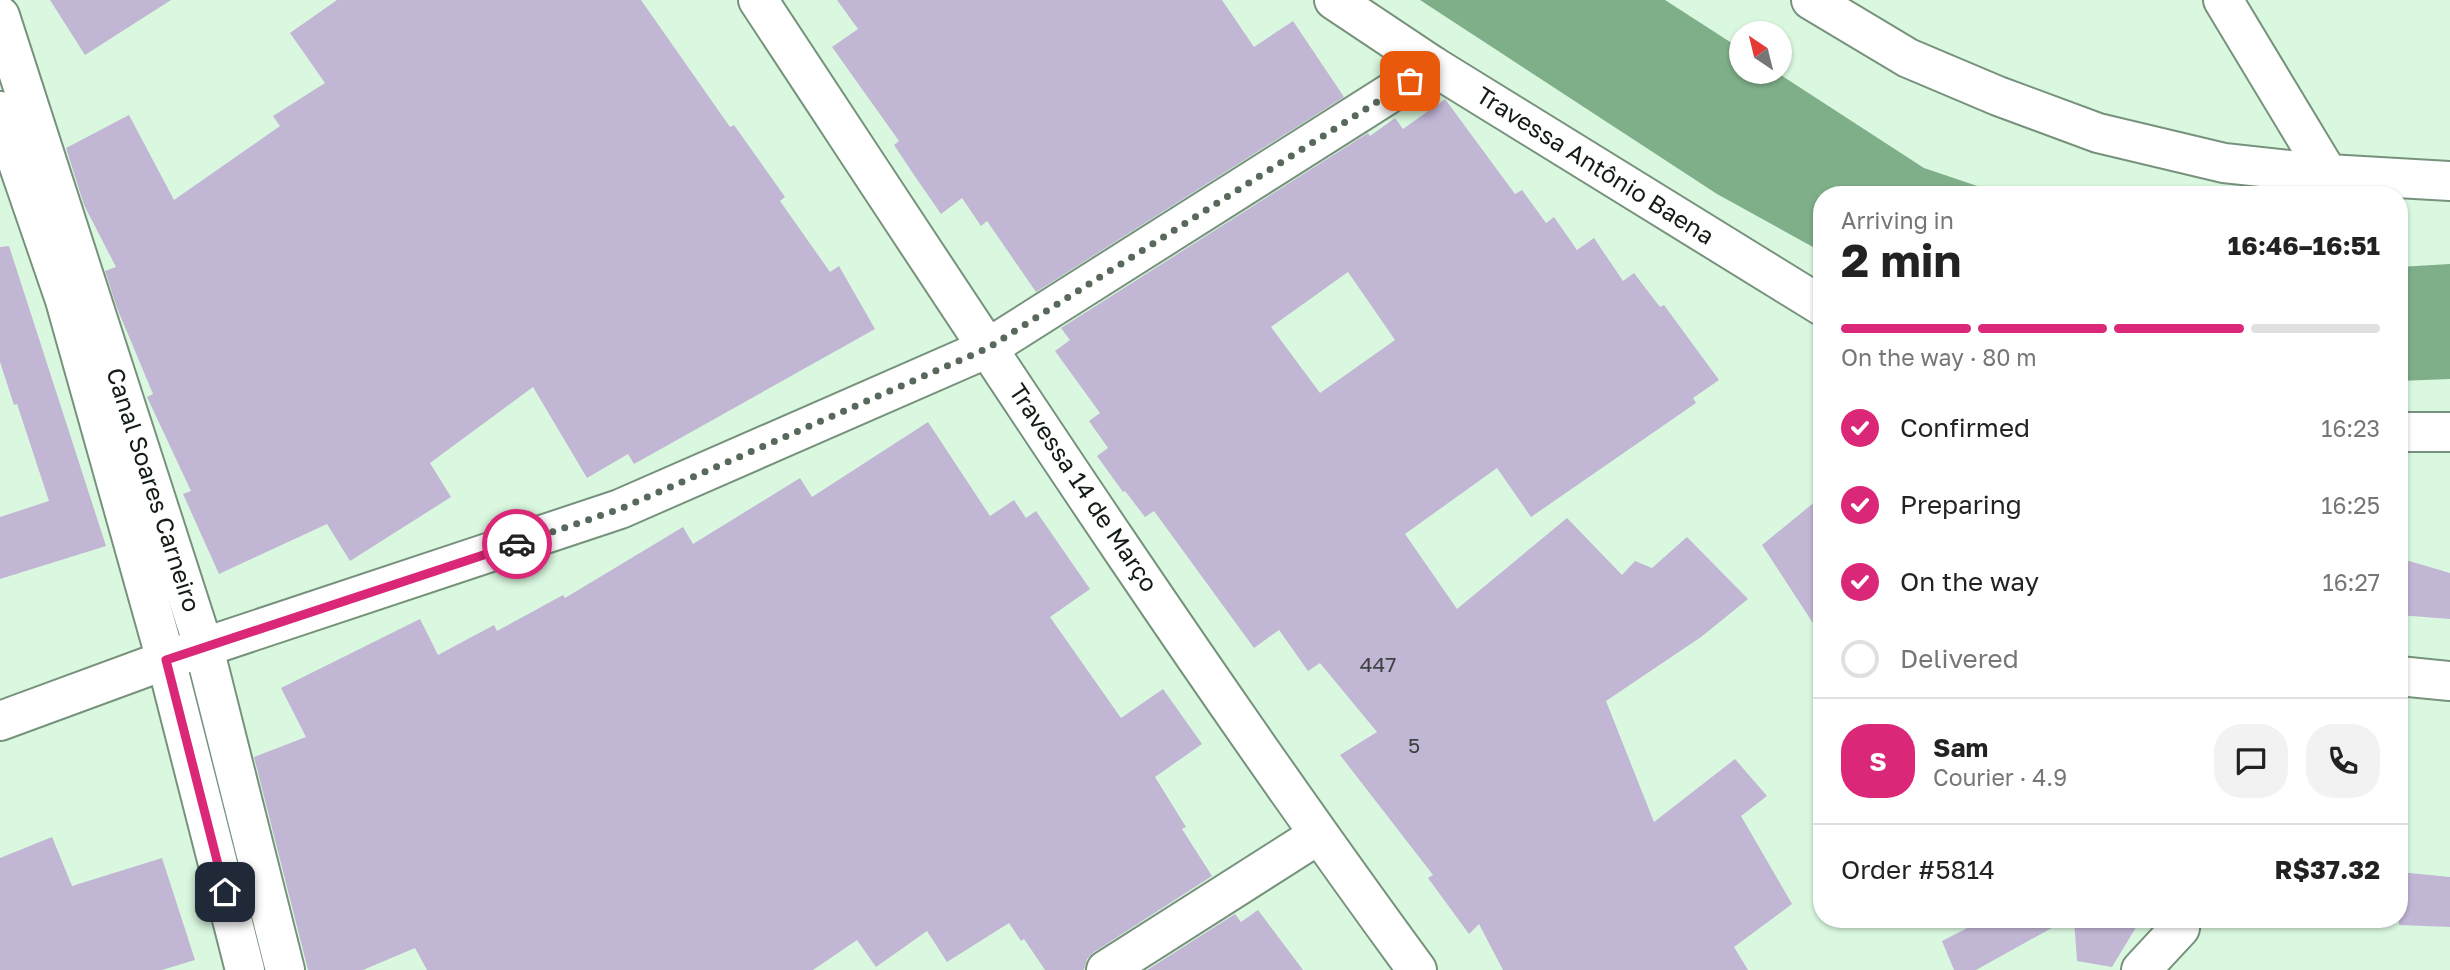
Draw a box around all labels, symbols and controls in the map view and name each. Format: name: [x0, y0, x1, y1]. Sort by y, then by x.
north arrow: [1729, 21, 1792, 84]
map controls: [1729, 21, 1792, 84]
pin: [1380, 51, 1440, 111]
icon: bag: [1391, 62, 1429, 100]
street label: Travessa Antônio Baena: [1472, 80, 1720, 250]
text: Arriving in: [1841, 206, 1954, 234]
text: 16:46–16:51: [2228, 230, 2380, 261]
text: 2 min: [1841, 232, 1961, 287]
text: On the way · 80 m: [1841, 343, 2037, 371]
street label: Canal Soares Carneiro: [101, 364, 208, 615]
street label: Travessa 14 de Março: [1004, 378, 1165, 597]
icon: check: [1841, 409, 1879, 447]
text: Confirmed: [1900, 412, 2030, 443]
text: 16:23: [2321, 414, 2380, 442]
icon: check: [1841, 486, 1879, 524]
text: Preparing: [1900, 489, 2022, 520]
text: 16:25: [2321, 491, 2380, 519]
courier: [482, 509, 552, 579]
icon: car: [498, 525, 536, 563]
icon: check: [1841, 563, 1879, 601]
text: On the way: [1900, 566, 2039, 597]
text: 16:27: [2323, 568, 2380, 596]
text: Delivered: [1900, 643, 2019, 674]
house number: 447: [1360, 651, 1396, 677]
button: chat: [2214, 724, 2288, 798]
button: phone: [2306, 724, 2380, 798]
house number: 5: [1408, 732, 1420, 758]
text: Sam: [1933, 732, 1988, 763]
text: S: [1869, 746, 1887, 777]
text: Courier · 4.9: [1933, 763, 2067, 791]
text: Order #5814: [1841, 854, 1995, 885]
text: R$37.32: [2274, 854, 2380, 885]
pin: [195, 862, 255, 922]
icon: home: [206, 873, 244, 911]

